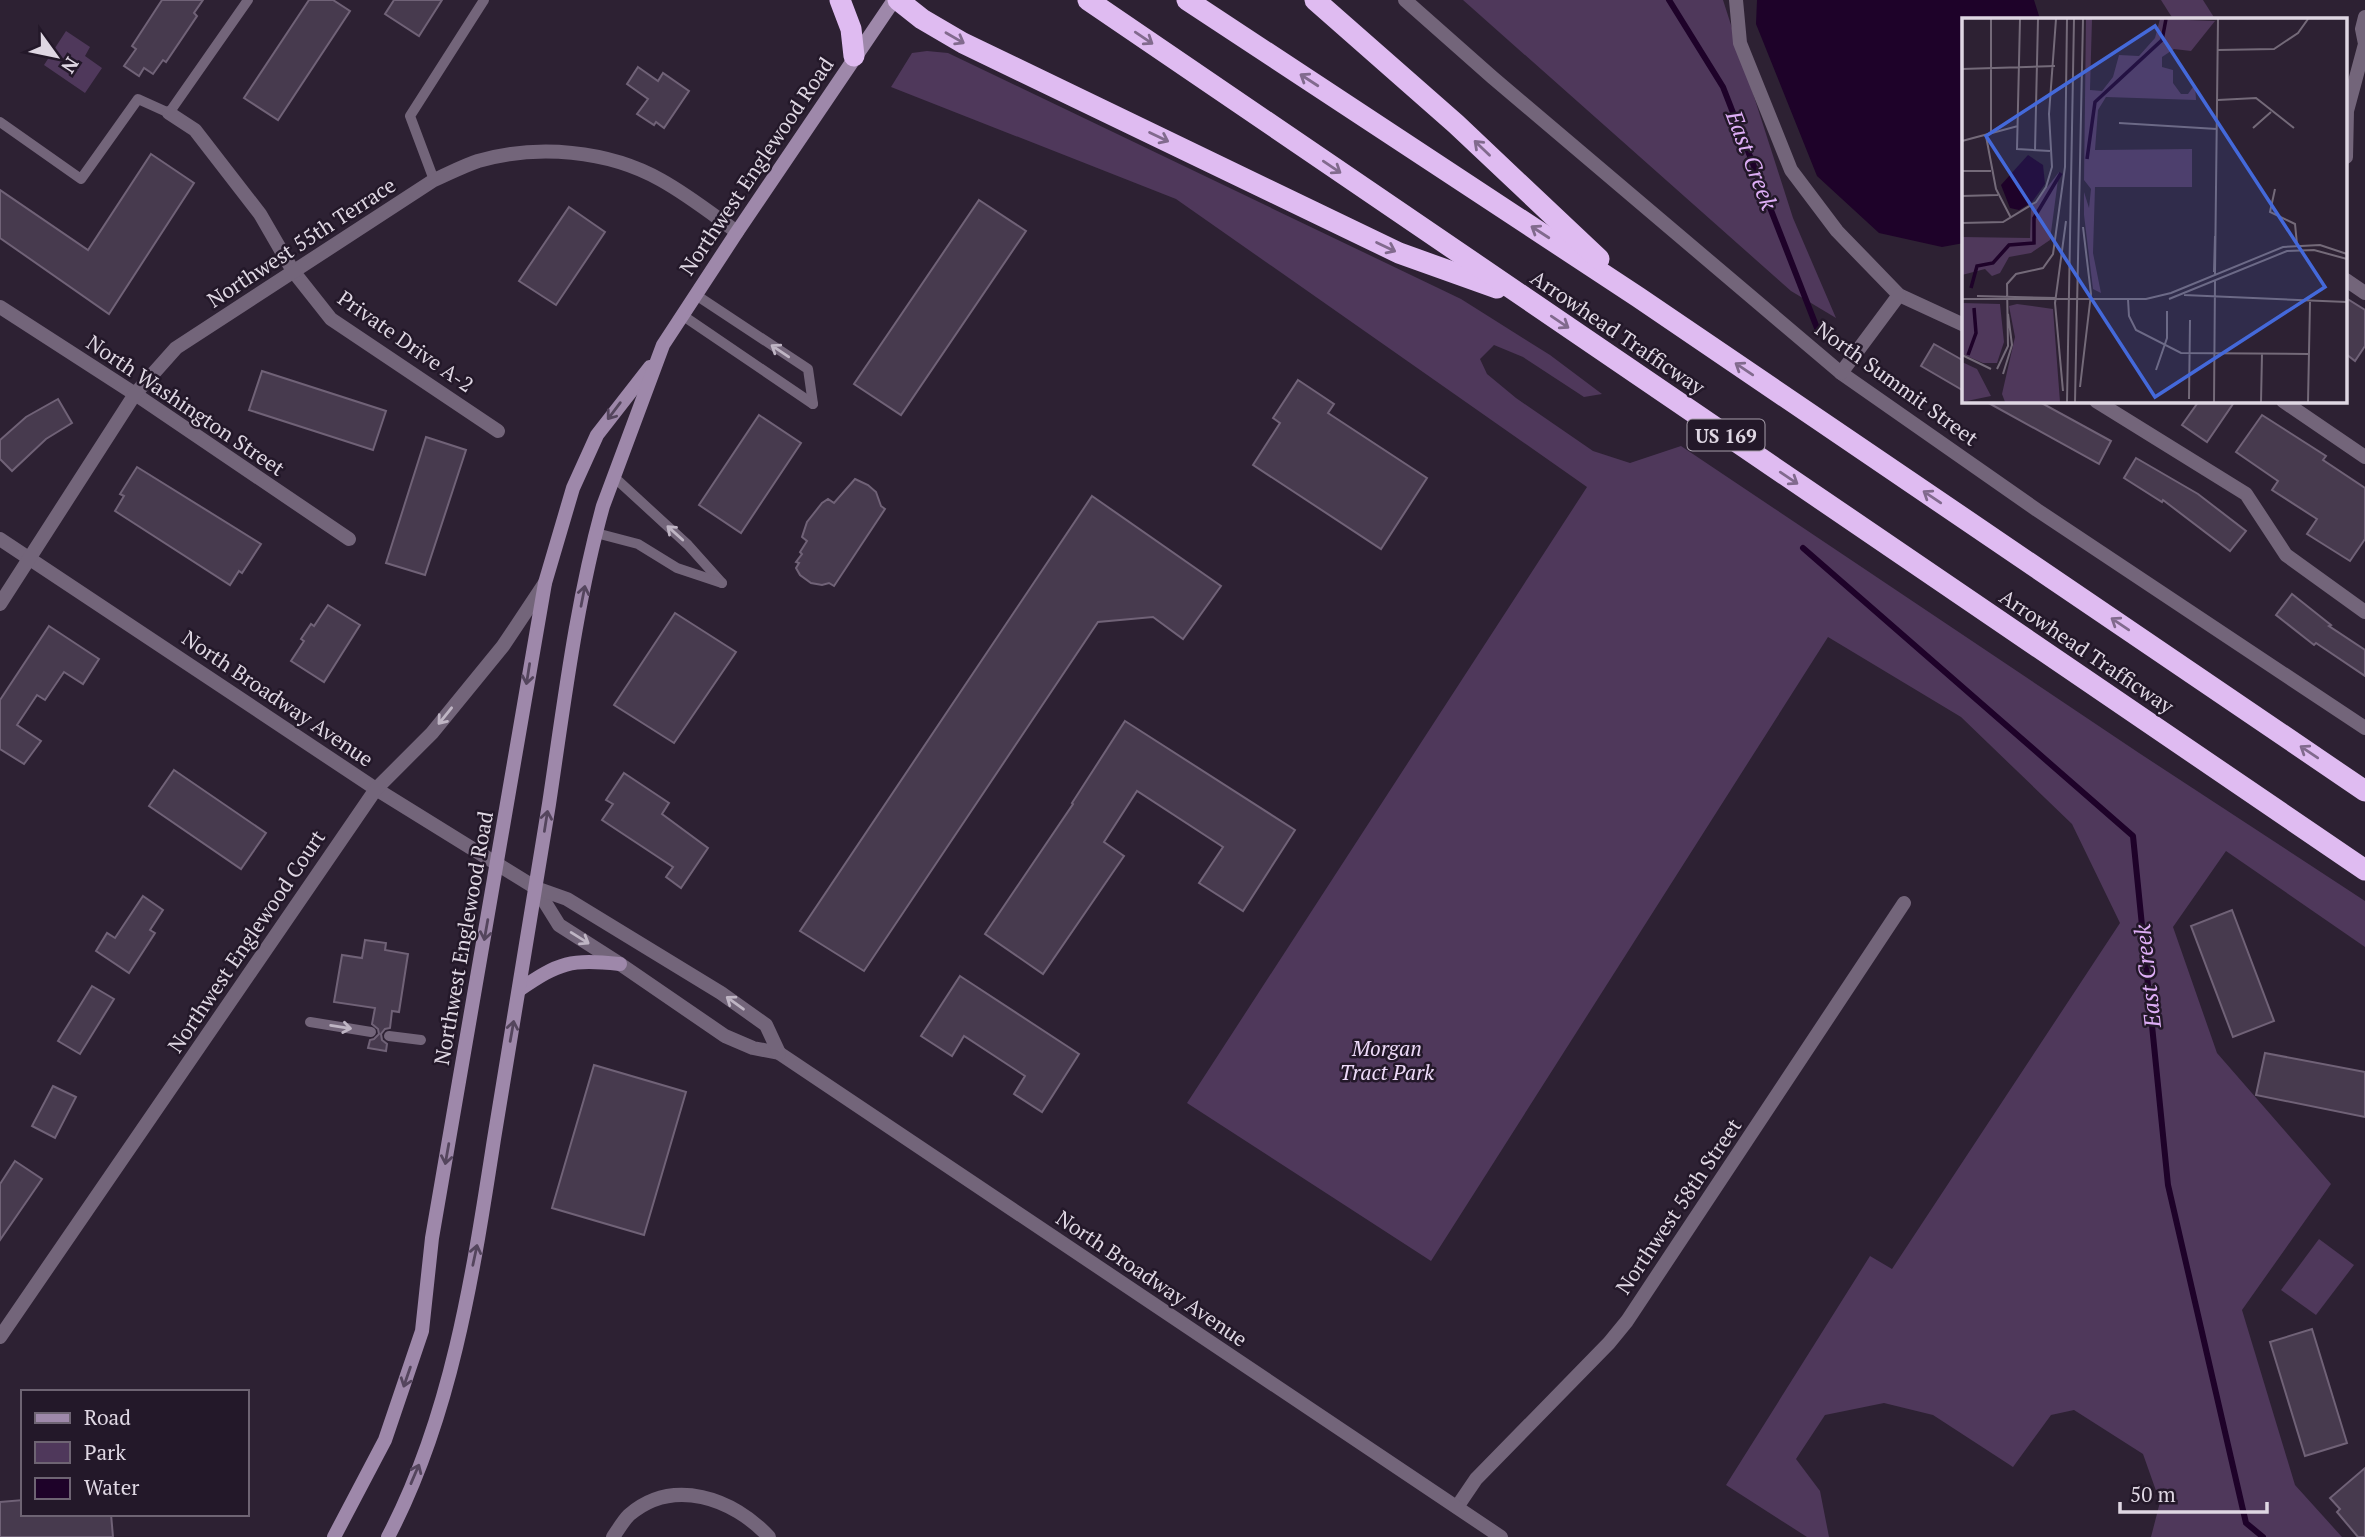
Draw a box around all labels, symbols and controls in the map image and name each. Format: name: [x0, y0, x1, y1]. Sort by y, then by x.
inset map: [1962, 18, 2348, 402]
north arrow: [21, 21, 91, 91]
one-way arrow: [944, 31, 964, 45]
one-way arrow: [1134, 31, 1153, 46]
street label: Northwest Englewood Road: [672, 51, 840, 280]
text: N: [56, 53, 85, 79]
one-way arrow: [1300, 73, 1319, 88]
water label: East Creek: [1719, 105, 1785, 215]
one-way arrow: [1148, 130, 1169, 144]
one-way arrow: [1474, 140, 1491, 157]
one-way arrow: [1322, 160, 1341, 174]
street label: Northwest 55th Terrace: [201, 171, 401, 313]
one-way arrow: [1531, 225, 1550, 239]
one-way arrow: [1375, 241, 1396, 254]
street label: Arrowhead Trafficway: [1525, 263, 1711, 401]
street label: Private Drive A-2: [332, 284, 480, 398]
street label: North Summit Street: [1810, 314, 1984, 452]
one-way arrow: [1550, 315, 1570, 329]
street label: North Washington Street: [81, 328, 291, 482]
one-way arrow: [771, 344, 791, 358]
one-way arrow: [1735, 362, 1754, 376]
one-way arrow: [607, 402, 622, 420]
road number: US 169: [1688, 420, 1764, 450]
one-way arrow: [1779, 471, 1798, 485]
one-way arrow: [1923, 489, 1942, 504]
one-way arrow: [667, 525, 684, 542]
street label: Arrowhead Trafficway: [1994, 582, 2180, 720]
one-way arrow: [577, 585, 590, 608]
one-way arrow: [2111, 617, 2131, 631]
street label: North Broadway Avenue: [177, 623, 379, 773]
one-way arrow: [521, 662, 534, 685]
one-way arrow: [438, 707, 453, 725]
one-way arrow: [2299, 745, 2319, 759]
street label: Northwest Englewood Road: [427, 809, 499, 1067]
one-way arrow: [540, 810, 553, 832]
street label: Northwest Englewood Court: [161, 824, 331, 1058]
one-way arrow: [479, 918, 492, 941]
water label: East Creek: [2126, 922, 2168, 1030]
one-way arrow: [569, 931, 589, 945]
one-way arrow: [726, 996, 745, 1011]
one-way arrow: [329, 1020, 351, 1033]
one-way arrow: [506, 1020, 519, 1043]
park label: Morgan Tract Park: [1340, 1034, 1435, 1086]
street label: Northwest 58th Street: [1609, 1112, 1747, 1299]
one-way arrow: [440, 1142, 453, 1165]
street label: North Broadway Avenue: [1051, 1203, 1253, 1353]
one-way arrow: [469, 1245, 482, 1267]
one-way arrow: [400, 1366, 412, 1388]
legend: [21, 1390, 248, 1516]
text: Road: [84, 1403, 131, 1431]
text: Park: [84, 1438, 126, 1466]
one-way arrow: [409, 1464, 422, 1486]
scale bar: [2120, 1470, 2267, 1514]
text: Water: [84, 1473, 139, 1501]
text: 50 m: [2130, 1480, 2176, 1508]

